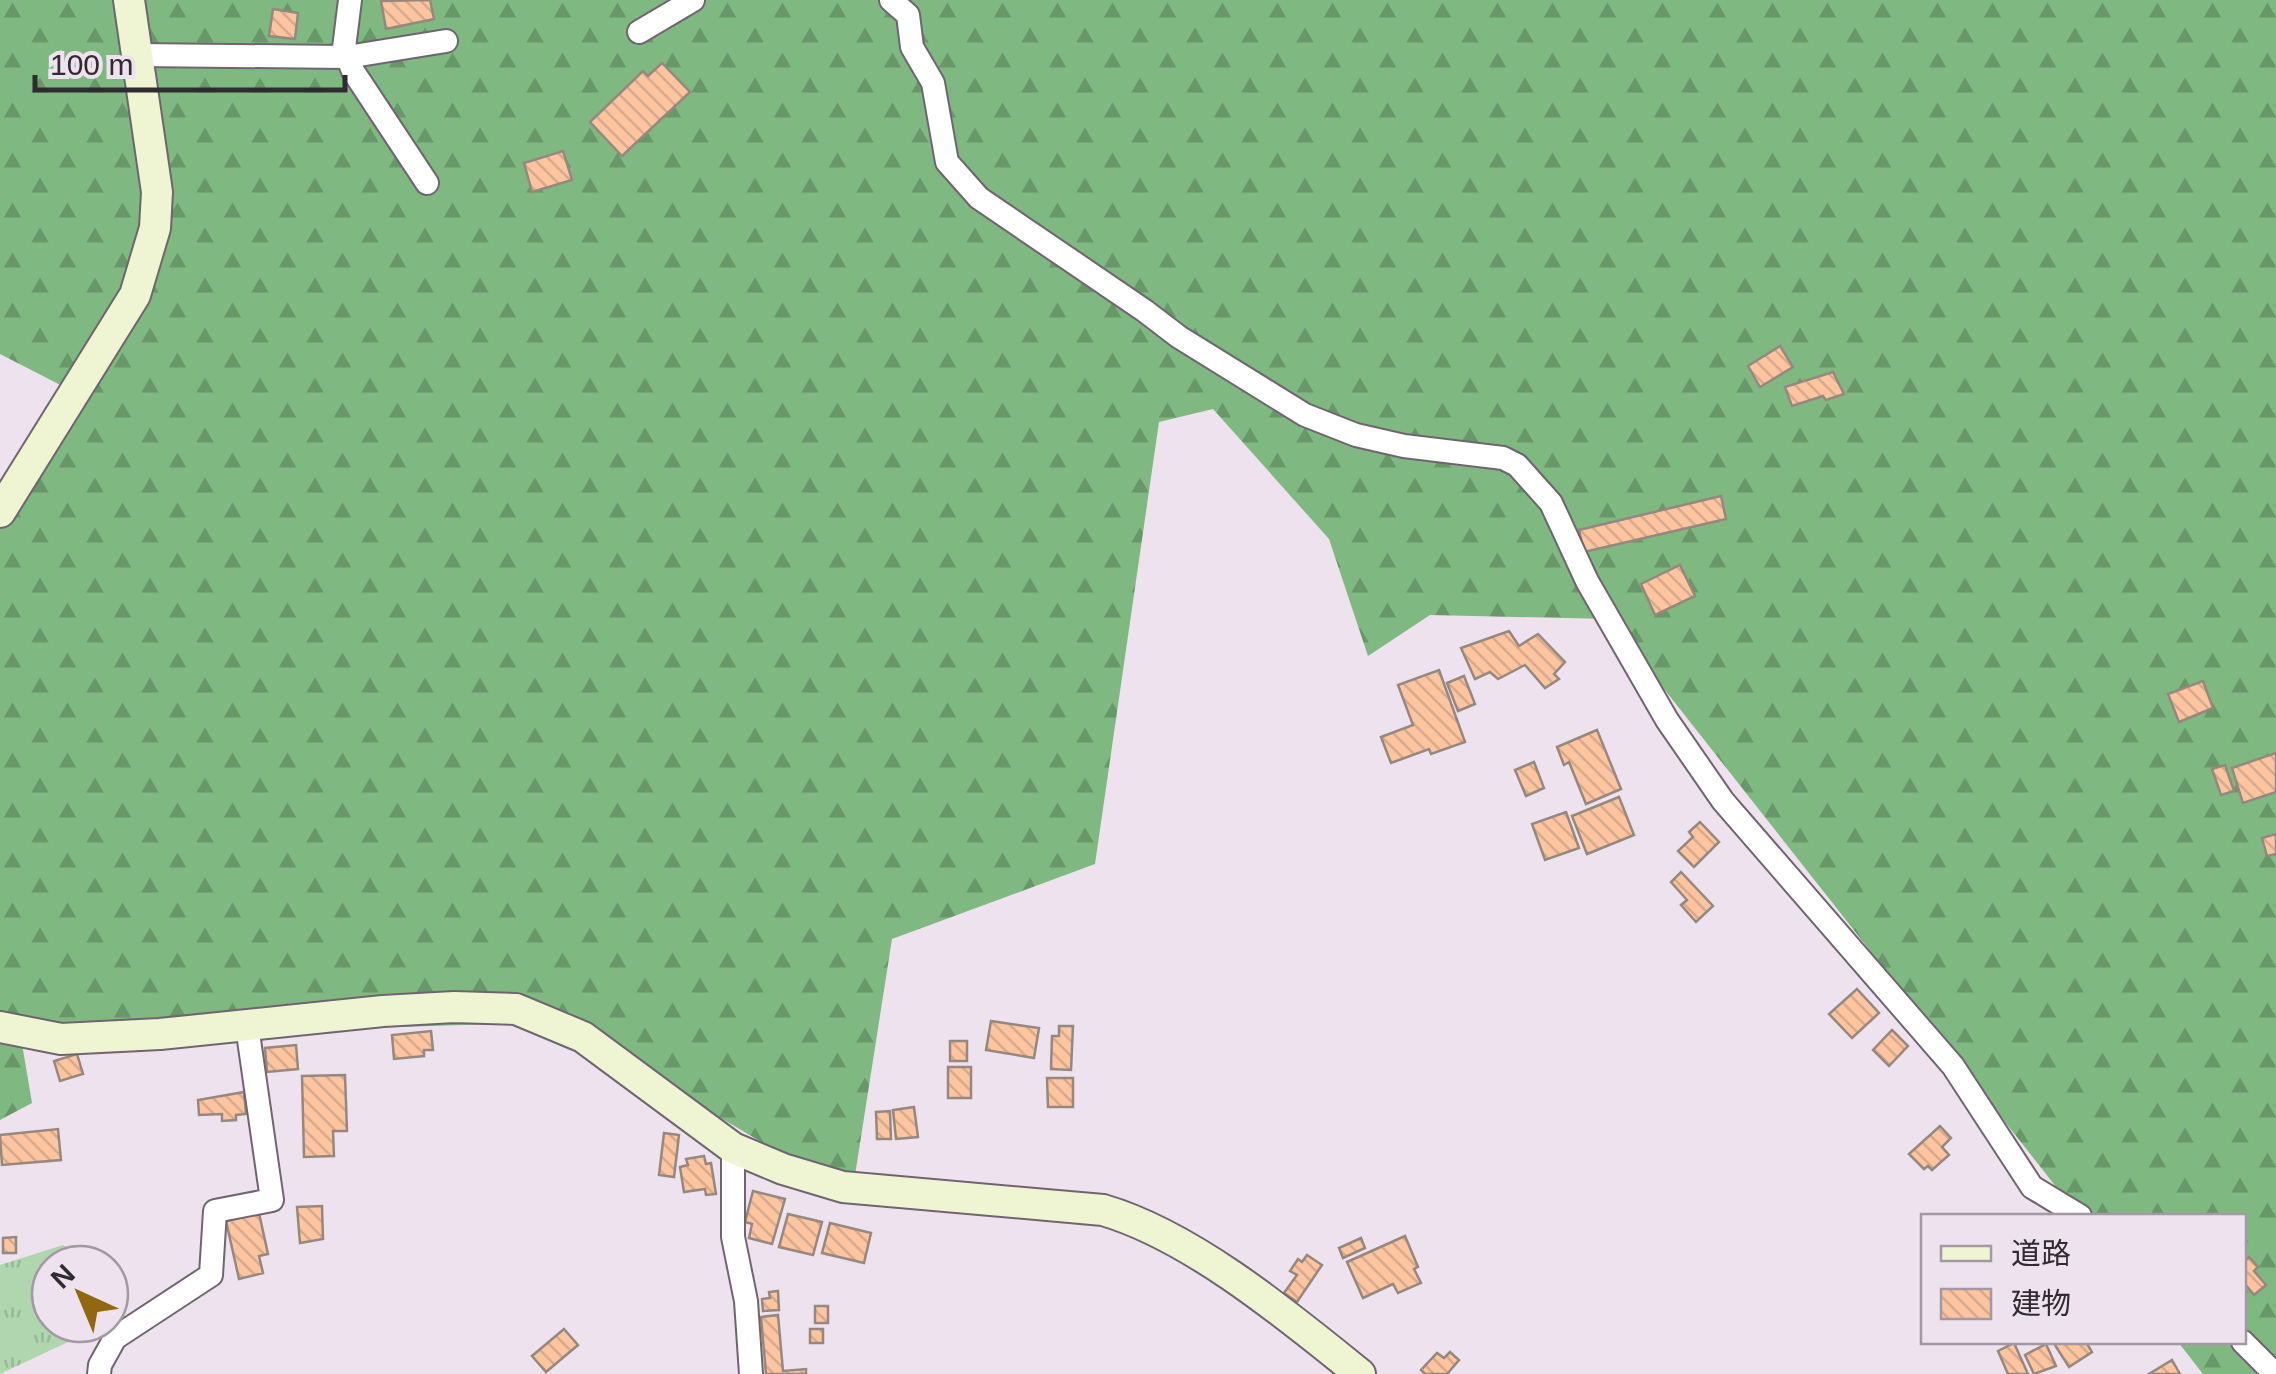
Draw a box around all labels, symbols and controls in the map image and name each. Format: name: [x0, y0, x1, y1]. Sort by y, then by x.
scale bar: [35, 30, 345, 92]
text: 100 m: [50, 48, 133, 81]
legend: [1921, 1214, 2246, 1344]
text: 道路: [2011, 1237, 2071, 1270]
north arrow: [30, 1244, 130, 1344]
text: N: [45, 1258, 81, 1295]
text: 建物: [2011, 1287, 2071, 1320]

